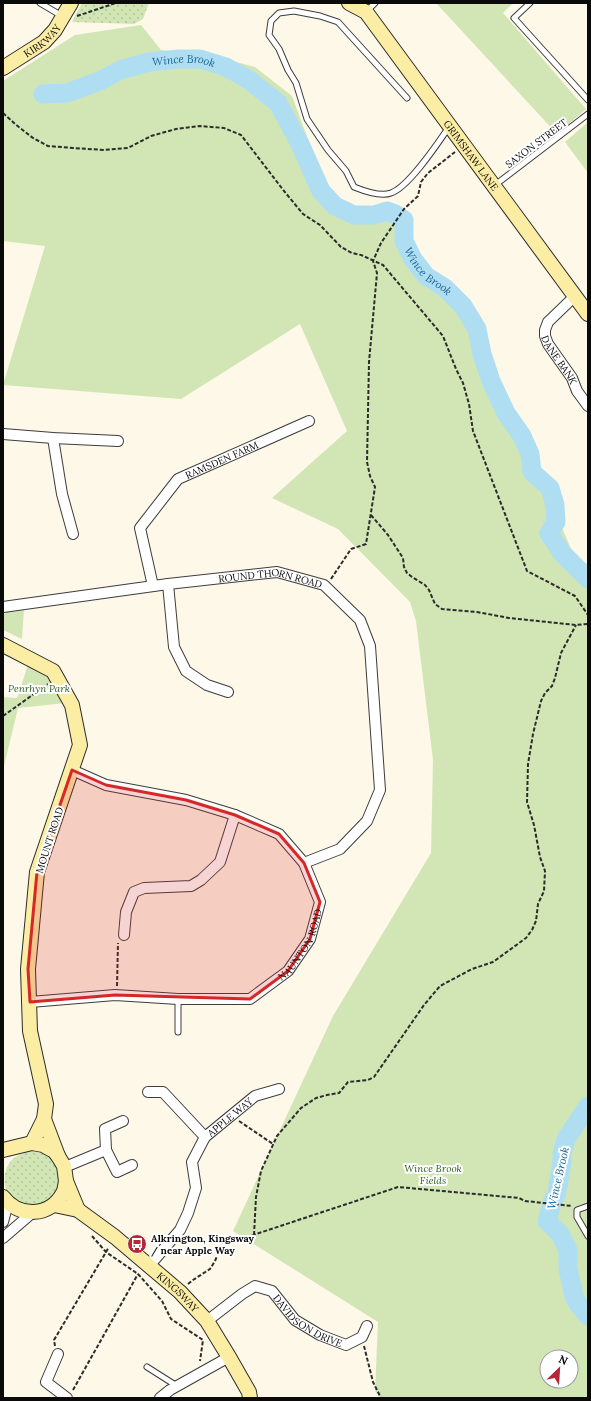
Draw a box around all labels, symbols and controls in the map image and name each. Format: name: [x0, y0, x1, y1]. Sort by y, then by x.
street label: KIRKWAY: [21, 21, 64, 60]
water label: Wince Brook: [152, 52, 217, 70]
street label: SAXON STREET: [503, 116, 570, 171]
street label: GRIMSHAW LANE: [441, 118, 501, 193]
water label: Wince Brook: [401, 245, 455, 298]
street label: DANE BANK: [538, 334, 580, 386]
street label: RAMSDEN FARM: [183, 438, 260, 482]
street label: ROUND THORN ROAD: [218, 566, 324, 591]
park label: Penrhyn Park: [8, 682, 70, 695]
street label: MOUNT ROAD: [33, 805, 66, 875]
street label: NAUNTON ROAD: [275, 907, 325, 983]
street label: APPLE WAY: [204, 1094, 256, 1140]
water label: Wince Brook: [544, 1145, 572, 1210]
park label: Wince Brook Fields: [404, 1162, 462, 1187]
place label: Alkrington, Kingsway / near Apple Way: [151, 1232, 255, 1257]
bus stop icon: Alkrington, Kingsway / near Apple Way: [126, 1233, 148, 1255]
street label: KINGSWAY: [154, 1269, 202, 1316]
street label: DAVIDSON DRIVE: [270, 1292, 344, 1350]
north arrow: [539, 1349, 579, 1389]
text: N: [556, 1352, 570, 1368]

